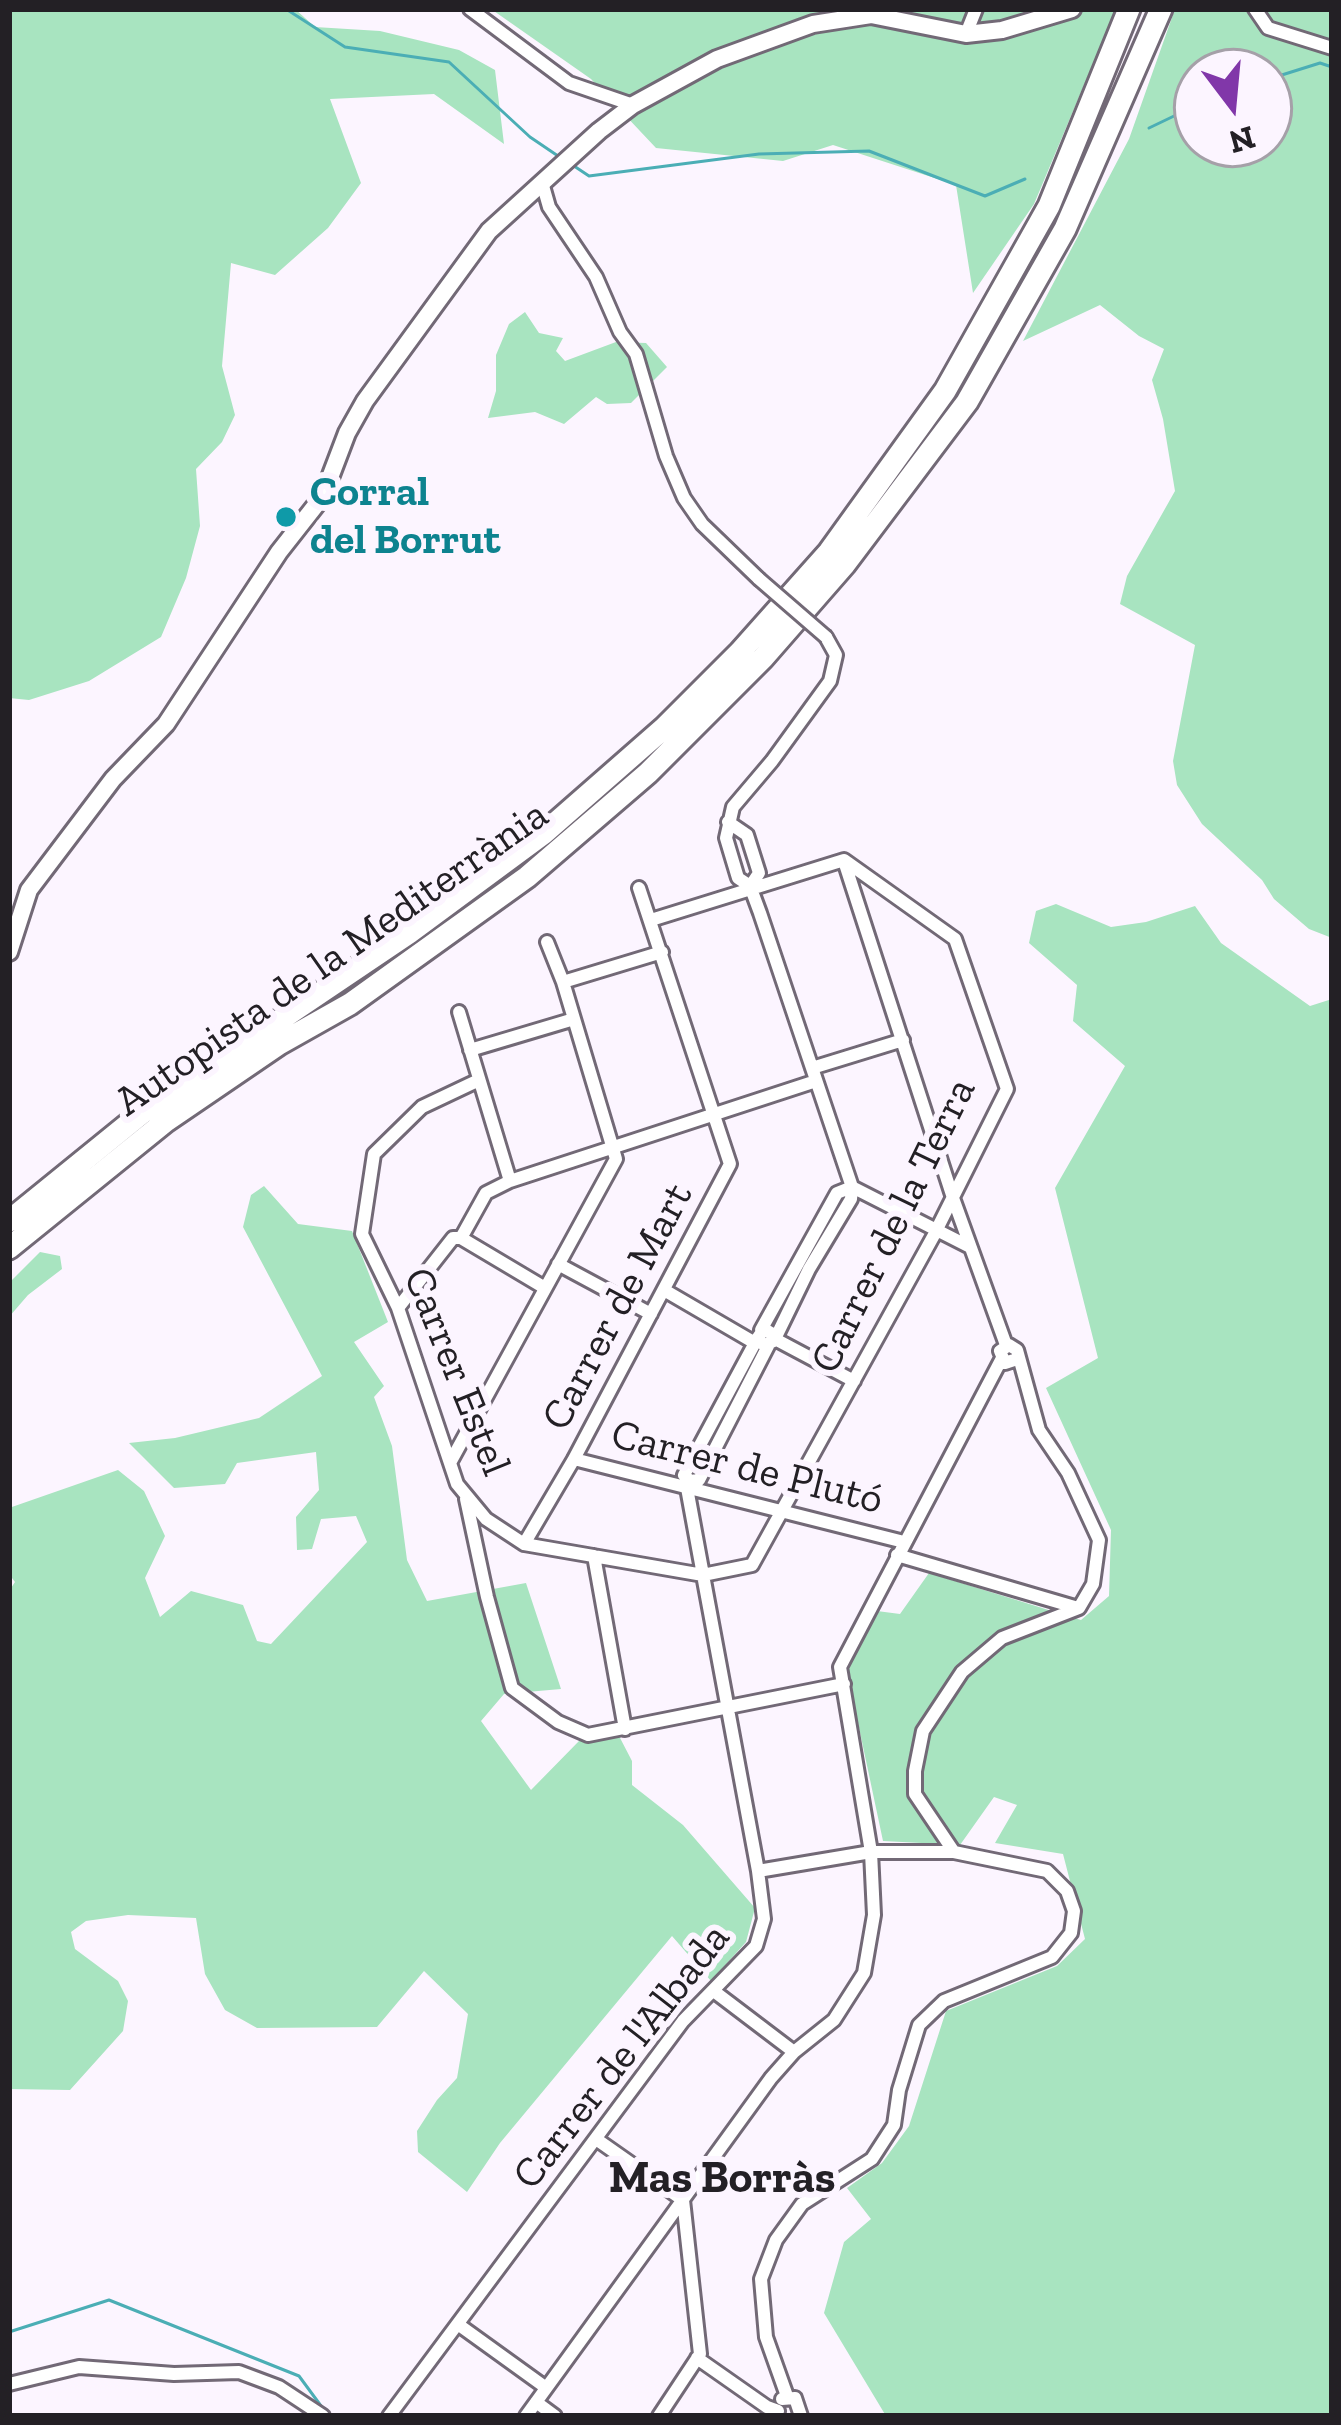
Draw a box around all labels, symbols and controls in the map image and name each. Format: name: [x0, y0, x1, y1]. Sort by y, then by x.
north arrow: [1173, 48, 1293, 168]
text: N: [1225, 118, 1260, 162]
place label: Corral del Borrut: [310, 468, 500, 566]
marker: Corral del Borrut: [273, 504, 299, 530]
street label: Autopista de la Mediterrània: [106, 790, 558, 1128]
street label: Carrer de la Terra: [801, 1070, 987, 1382]
street label: Carrer de Mart: [532, 1175, 704, 1439]
street label: Carrer Estel: [392, 1261, 520, 1483]
street label: Carrer de Plutó: [606, 1410, 888, 1526]
street label: Carrer de l'Albada: [503, 1914, 741, 2200]
district label: Mas Borràs: [609, 2152, 835, 2206]

